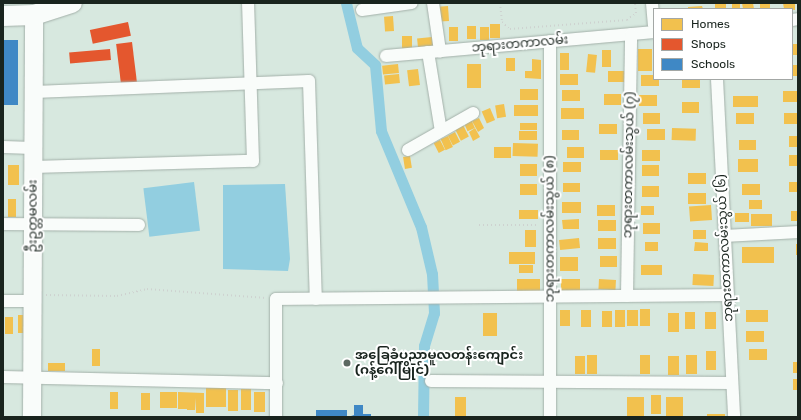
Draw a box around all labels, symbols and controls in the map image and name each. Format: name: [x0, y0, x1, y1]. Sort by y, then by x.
legend: [653, 8, 793, 80]
text: Homes: [691, 17, 730, 31]
street label: ဘုရားတကာလမ်း: [471, 32, 569, 56]
text: Shops: [691, 37, 726, 51]
text: Schools: [691, 57, 735, 71]
street label: ဘုရားတကာလမ်းသွယ် (၇): [620, 92, 638, 238]
street label: ဘုရားတကာလမ်းသွယ် (၈): [542, 156, 558, 302]
street label: ဘုရားတကာလမ်းသွယ် (၆): [713, 174, 737, 322]
street label: ဦးဥတ္တမလမ်း: [25, 179, 41, 253]
place label: အခြေခံပညာမူလတန်းကျောင်း (ဂန့်ဂေါ်မြိုင်): [355, 348, 523, 379]
marker: အခြေခံပညာမူလတန်းကျောင်း (ဂန့်ဂေါ်မြိုင်): [342, 358, 352, 368]

